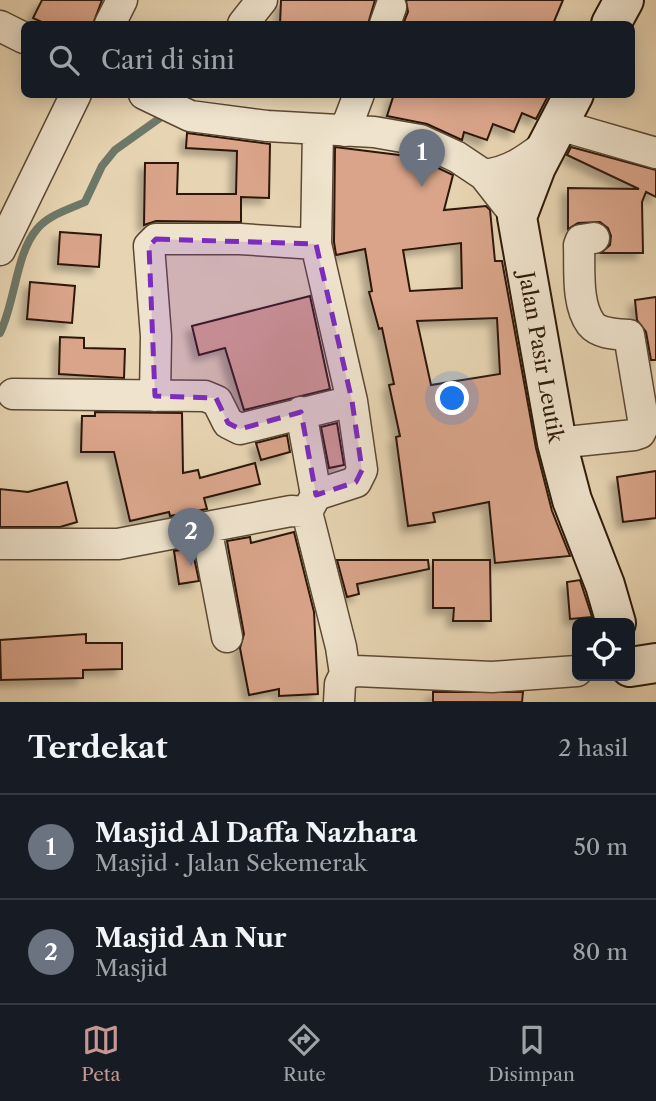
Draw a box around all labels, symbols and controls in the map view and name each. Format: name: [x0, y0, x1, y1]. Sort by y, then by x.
search box: [21, 21, 635, 98]
icon: search: [45, 41, 83, 79]
text: Cari di sini: [101, 44, 235, 76]
pin: 1: [399, 129, 445, 187]
street label: Jalan Pasir Leutik: [514, 267, 569, 445]
your location: [435, 381, 469, 415]
pin: 2: [168, 508, 214, 566]
map controls: [572, 618, 635, 681]
button: locate: [572, 618, 635, 681]
text: Terdekat: [28, 729, 168, 766]
text: 2 hasil: [558, 734, 628, 762]
text: Masjid Al Daffa Nazhara: [95, 817, 417, 849]
text: 1: [46, 833, 56, 861]
text: 50 m: [573, 833, 628, 861]
text: Masjid · Jalan Sekemerak: [95, 849, 367, 877]
text: Masjid An Nur: [95, 922, 287, 954]
text: 2: [44, 938, 58, 966]
text: 80 m: [572, 938, 628, 966]
text: Masjid: [95, 954, 168, 982]
tab: Peta: [81, 1021, 121, 1086]
tab: Rute: [283, 1021, 326, 1086]
tab: Disimpan: [488, 1021, 575, 1086]

